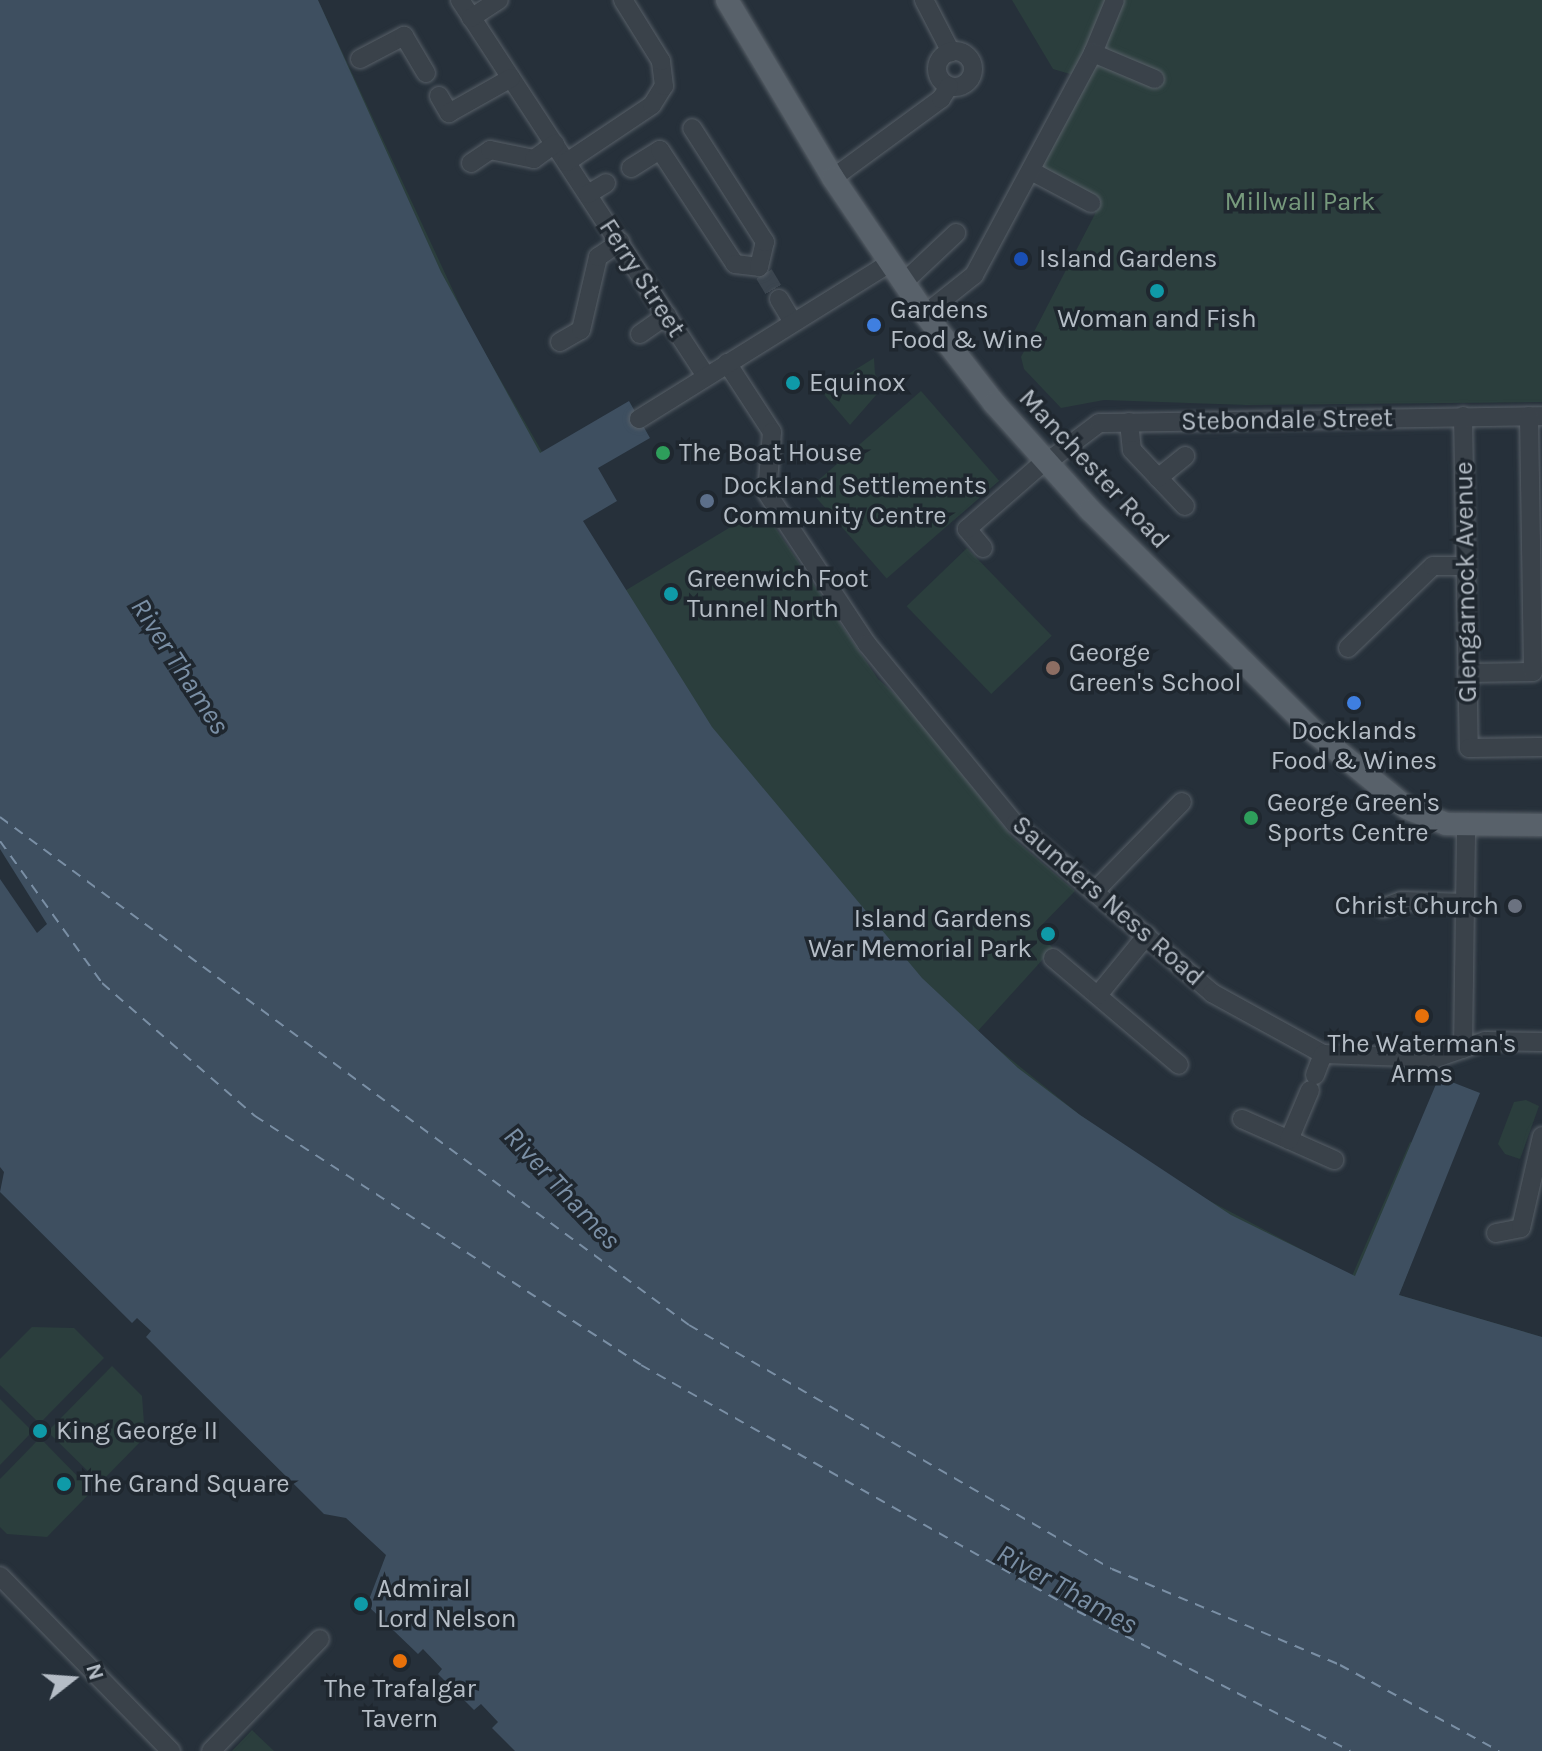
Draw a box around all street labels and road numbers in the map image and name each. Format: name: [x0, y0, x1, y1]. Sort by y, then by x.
street label: Ferry Street: [592, 213, 692, 343]
street label: Manchester Road: [1012, 383, 1176, 555]
street label: Stebondale Street: [1181, 403, 1393, 437]
street label: Glengarnock Avenue: [1448, 461, 1484, 703]
street label: Saunders Ness Road: [1006, 809, 1210, 993]

